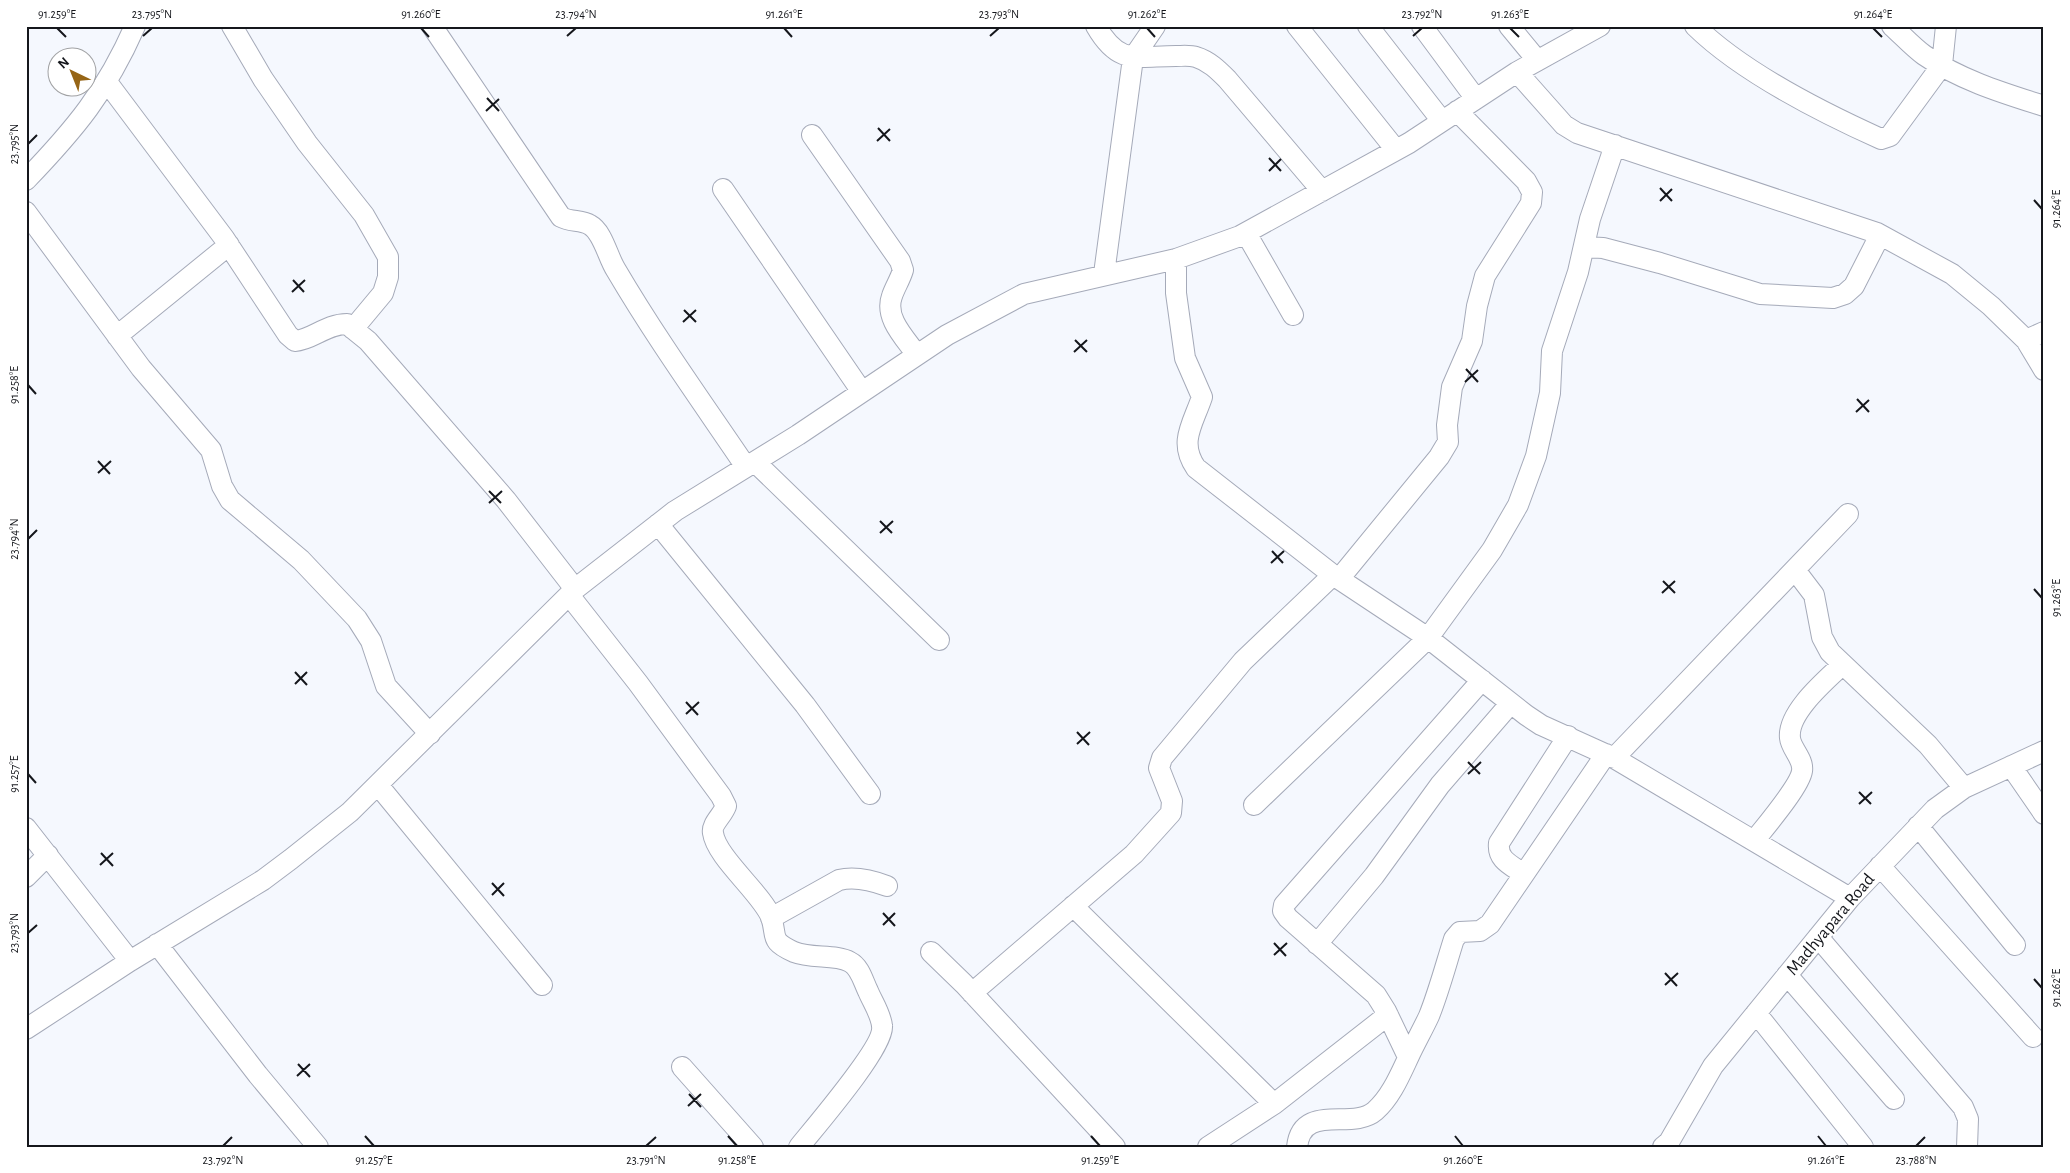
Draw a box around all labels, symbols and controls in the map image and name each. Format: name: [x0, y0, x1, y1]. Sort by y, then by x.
text: 91.259°E: [38, 8, 76, 20]
text: 23.795°N: [132, 8, 172, 20]
text: 91.260°E: [401, 8, 441, 20]
text: 23.794°N: [555, 8, 597, 20]
text: 91.261°E: [765, 8, 803, 20]
text: 23.793°N: [979, 8, 1019, 20]
text: 91.262°E: [1128, 8, 1166, 20]
text: 23.792°N: [1402, 8, 1442, 20]
text: 91.263°E: [1491, 8, 1529, 20]
text: 91.264°E: [1854, 8, 1893, 20]
north arrow: [48, 48, 98, 98]
text: N: [55, 55, 72, 72]
text: 23.795°N: [8, 124, 20, 164]
text: 91.264°E: [2050, 189, 2062, 228]
text: 91.258°E: [8, 366, 20, 404]
text: 23.794°N: [8, 518, 20, 560]
text: 91.263°E: [2050, 579, 2062, 617]
text: 91.257°E: [8, 755, 20, 793]
street label: Madhyapara Road: [1783, 870, 1878, 979]
text: 23.793°N: [8, 913, 20, 953]
text: 91.262°E: [2050, 969, 2062, 1007]
text: 23.792°N: [203, 1154, 243, 1166]
text: 91.257°E: [355, 1154, 393, 1166]
text: 23.791°N: [626, 1154, 666, 1166]
text: 91.258°E: [718, 1154, 756, 1166]
text: 91.259°E: [1081, 1154, 1119, 1166]
text: 91.260°E: [1443, 1154, 1483, 1166]
text: 91.261°E: [1807, 1154, 1845, 1166]
text: 23.788°N: [1895, 1154, 1937, 1166]

